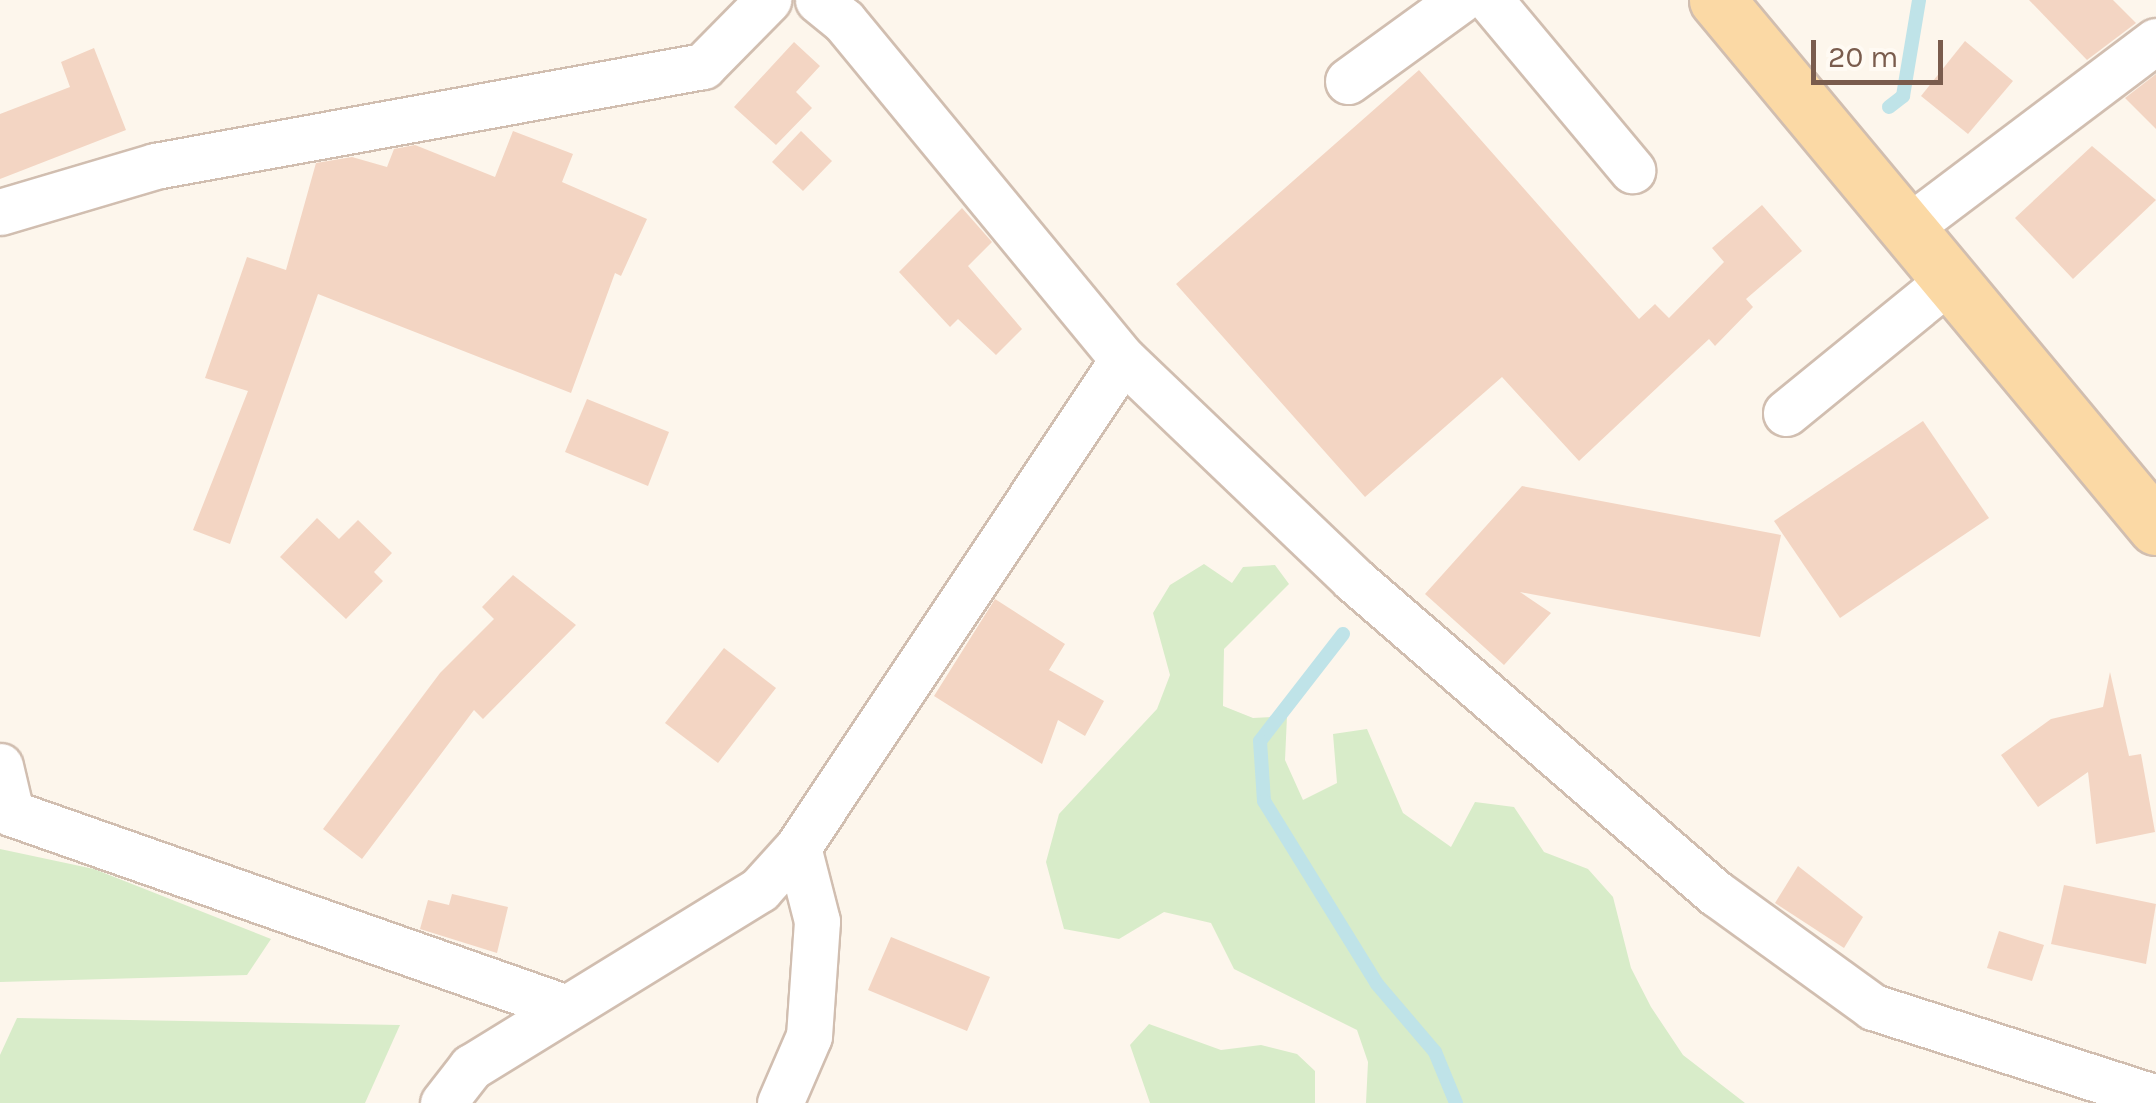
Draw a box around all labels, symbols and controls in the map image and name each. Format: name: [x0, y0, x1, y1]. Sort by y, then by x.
scale bar: [1816, 20, 1948, 82]
text: 20 m: [1828, 39, 1898, 75]

